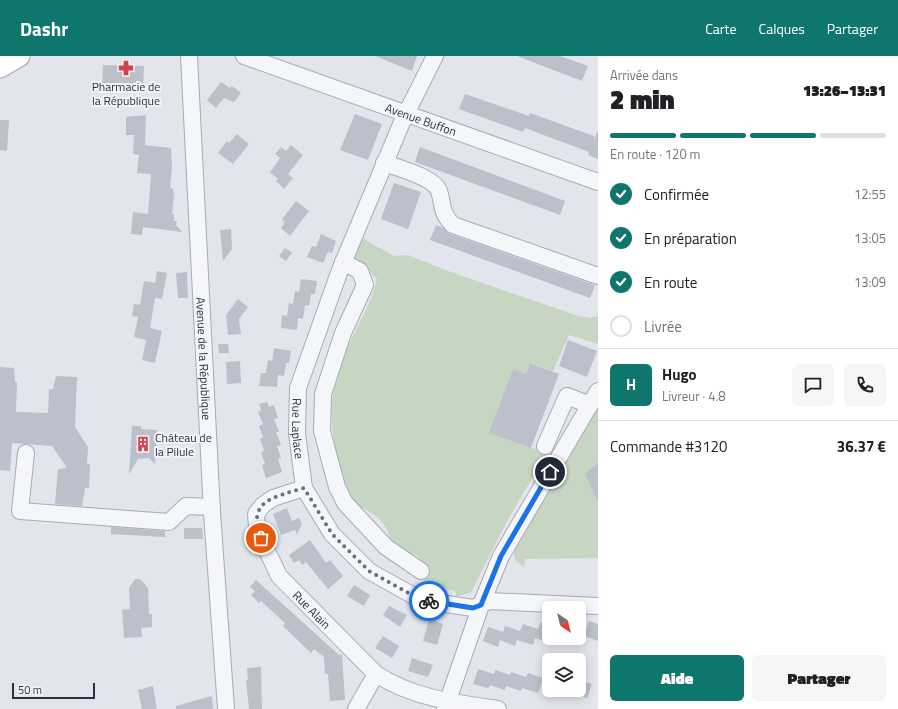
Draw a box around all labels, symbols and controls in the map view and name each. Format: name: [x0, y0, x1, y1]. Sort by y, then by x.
text: Dashr: [20, 14, 68, 43]
text: Carte: [705, 18, 737, 39]
text: Calques: [759, 18, 805, 39]
text: Partager: [827, 18, 878, 39]
pharmacy icon: Pharmacie de la République: [117, 59, 135, 77]
text: Arrivée dans: [610, 65, 678, 85]
place label: Pharmacie de la République: [92, 77, 160, 110]
text: 13:26–13:31: [803, 79, 886, 102]
text: 2 min: [610, 80, 675, 119]
street label: Avenue Buffon: [383, 98, 459, 141]
text: En route · 120 m: [610, 144, 700, 164]
icon: check: [610, 183, 632, 205]
text: Confirmée: [644, 183, 709, 206]
text: 12:55: [854, 184, 886, 204]
icon: check: [610, 227, 632, 249]
text: En préparation: [644, 227, 737, 250]
text: 13:05: [854, 228, 886, 248]
icon: check: [610, 271, 632, 293]
text: En route: [644, 271, 697, 294]
text: 13:09: [854, 272, 886, 292]
street label: Avenue de la République: [192, 297, 217, 421]
text: Livrée: [644, 315, 682, 338]
text: Hugo: [662, 363, 696, 386]
button: chat: [792, 364, 834, 406]
button: phone: [844, 364, 886, 406]
text: H: [626, 373, 636, 396]
text: Livreur · 4.8: [662, 386, 726, 406]
street label: Rue Laplace: [288, 398, 310, 460]
place label: Château de la Pilule: [155, 428, 212, 461]
building icon: Château de la Pilule: [134, 435, 152, 453]
text: Commande #3120: [610, 435, 727, 458]
text: 36.37 €: [837, 435, 886, 458]
pin: [533, 455, 567, 489]
icon: home: [539, 461, 561, 483]
pin: [244, 521, 278, 555]
icon: bag: [250, 527, 272, 549]
courier: [409, 581, 449, 621]
street label: Rue Alain: [289, 586, 336, 633]
icon: bike: [418, 590, 440, 612]
north arrow: [542, 601, 586, 645]
map controls: [542, 601, 586, 697]
button: layers: [542, 653, 586, 697]
button: Aide: [610, 655, 744, 701]
button: Partager: [752, 655, 886, 701]
scale bar: [12, 681, 95, 700]
text: 50 m: [18, 682, 42, 698]

